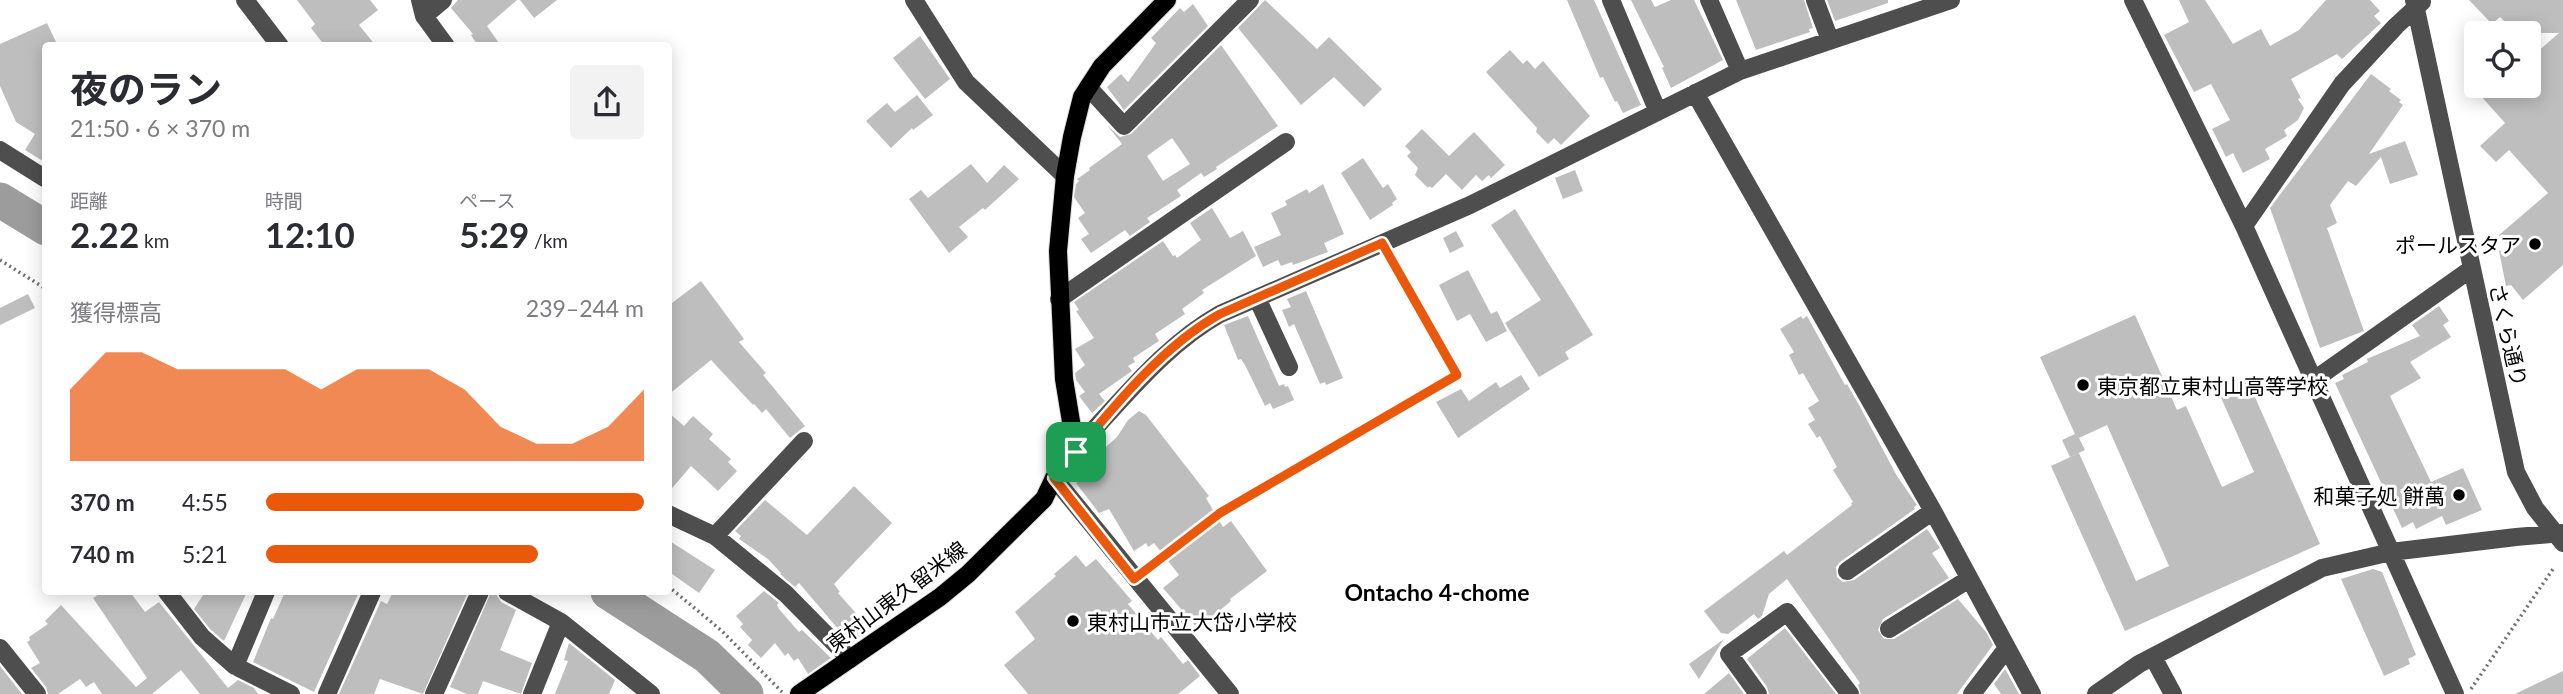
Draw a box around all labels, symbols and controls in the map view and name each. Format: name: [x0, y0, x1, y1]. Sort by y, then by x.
map controls: [2464, 21, 2541, 98]
button: locate: [2464, 21, 2541, 98]
text: 夜のラン: [70, 65, 222, 111]
button: share: [570, 65, 644, 139]
text: 21:50 · 6 × 370 m: [70, 114, 250, 142]
text: 距離: [70, 189, 108, 212]
text: 時間: [265, 189, 303, 212]
text: ペース: [459, 189, 515, 212]
text: 2.22: [70, 213, 139, 255]
text: 12:10: [265, 213, 355, 255]
text: 5:29: [459, 213, 529, 255]
text: km: [139, 229, 169, 252]
text: /km: [529, 229, 568, 252]
place label: ポールスタア: [2395, 232, 2521, 257]
marker: ポールスタア: [2527, 236, 2543, 252]
street label: さくら通り: [2485, 281, 2533, 389]
text: 239–244 m: [526, 294, 644, 322]
text: 獲得標高: [70, 298, 162, 326]
place label: 東京都立東村山高等学校: [2097, 373, 2328, 398]
marker: 東京都立東村山高等学校: [2075, 377, 2091, 393]
pin: [1046, 422, 1106, 482]
icon: arrive: [1057, 433, 1095, 471]
place label: 和菓子処 餅萬: [2314, 483, 2445, 508]
marker: 和菓子処 餅萬: [2451, 487, 2467, 503]
text: 370 m: [70, 488, 135, 516]
text: 4:55: [182, 488, 228, 516]
street label: 東村山東久留米線: [821, 535, 971, 657]
text: 740 m: [70, 540, 135, 568]
text: 5:21: [182, 540, 228, 568]
district label: Ontacho 4-chome: [1344, 578, 1530, 606]
place label: 東村山市立大岱小学校: [1087, 609, 1297, 634]
marker: 東村山市立大岱小学校: [1065, 613, 1081, 629]

